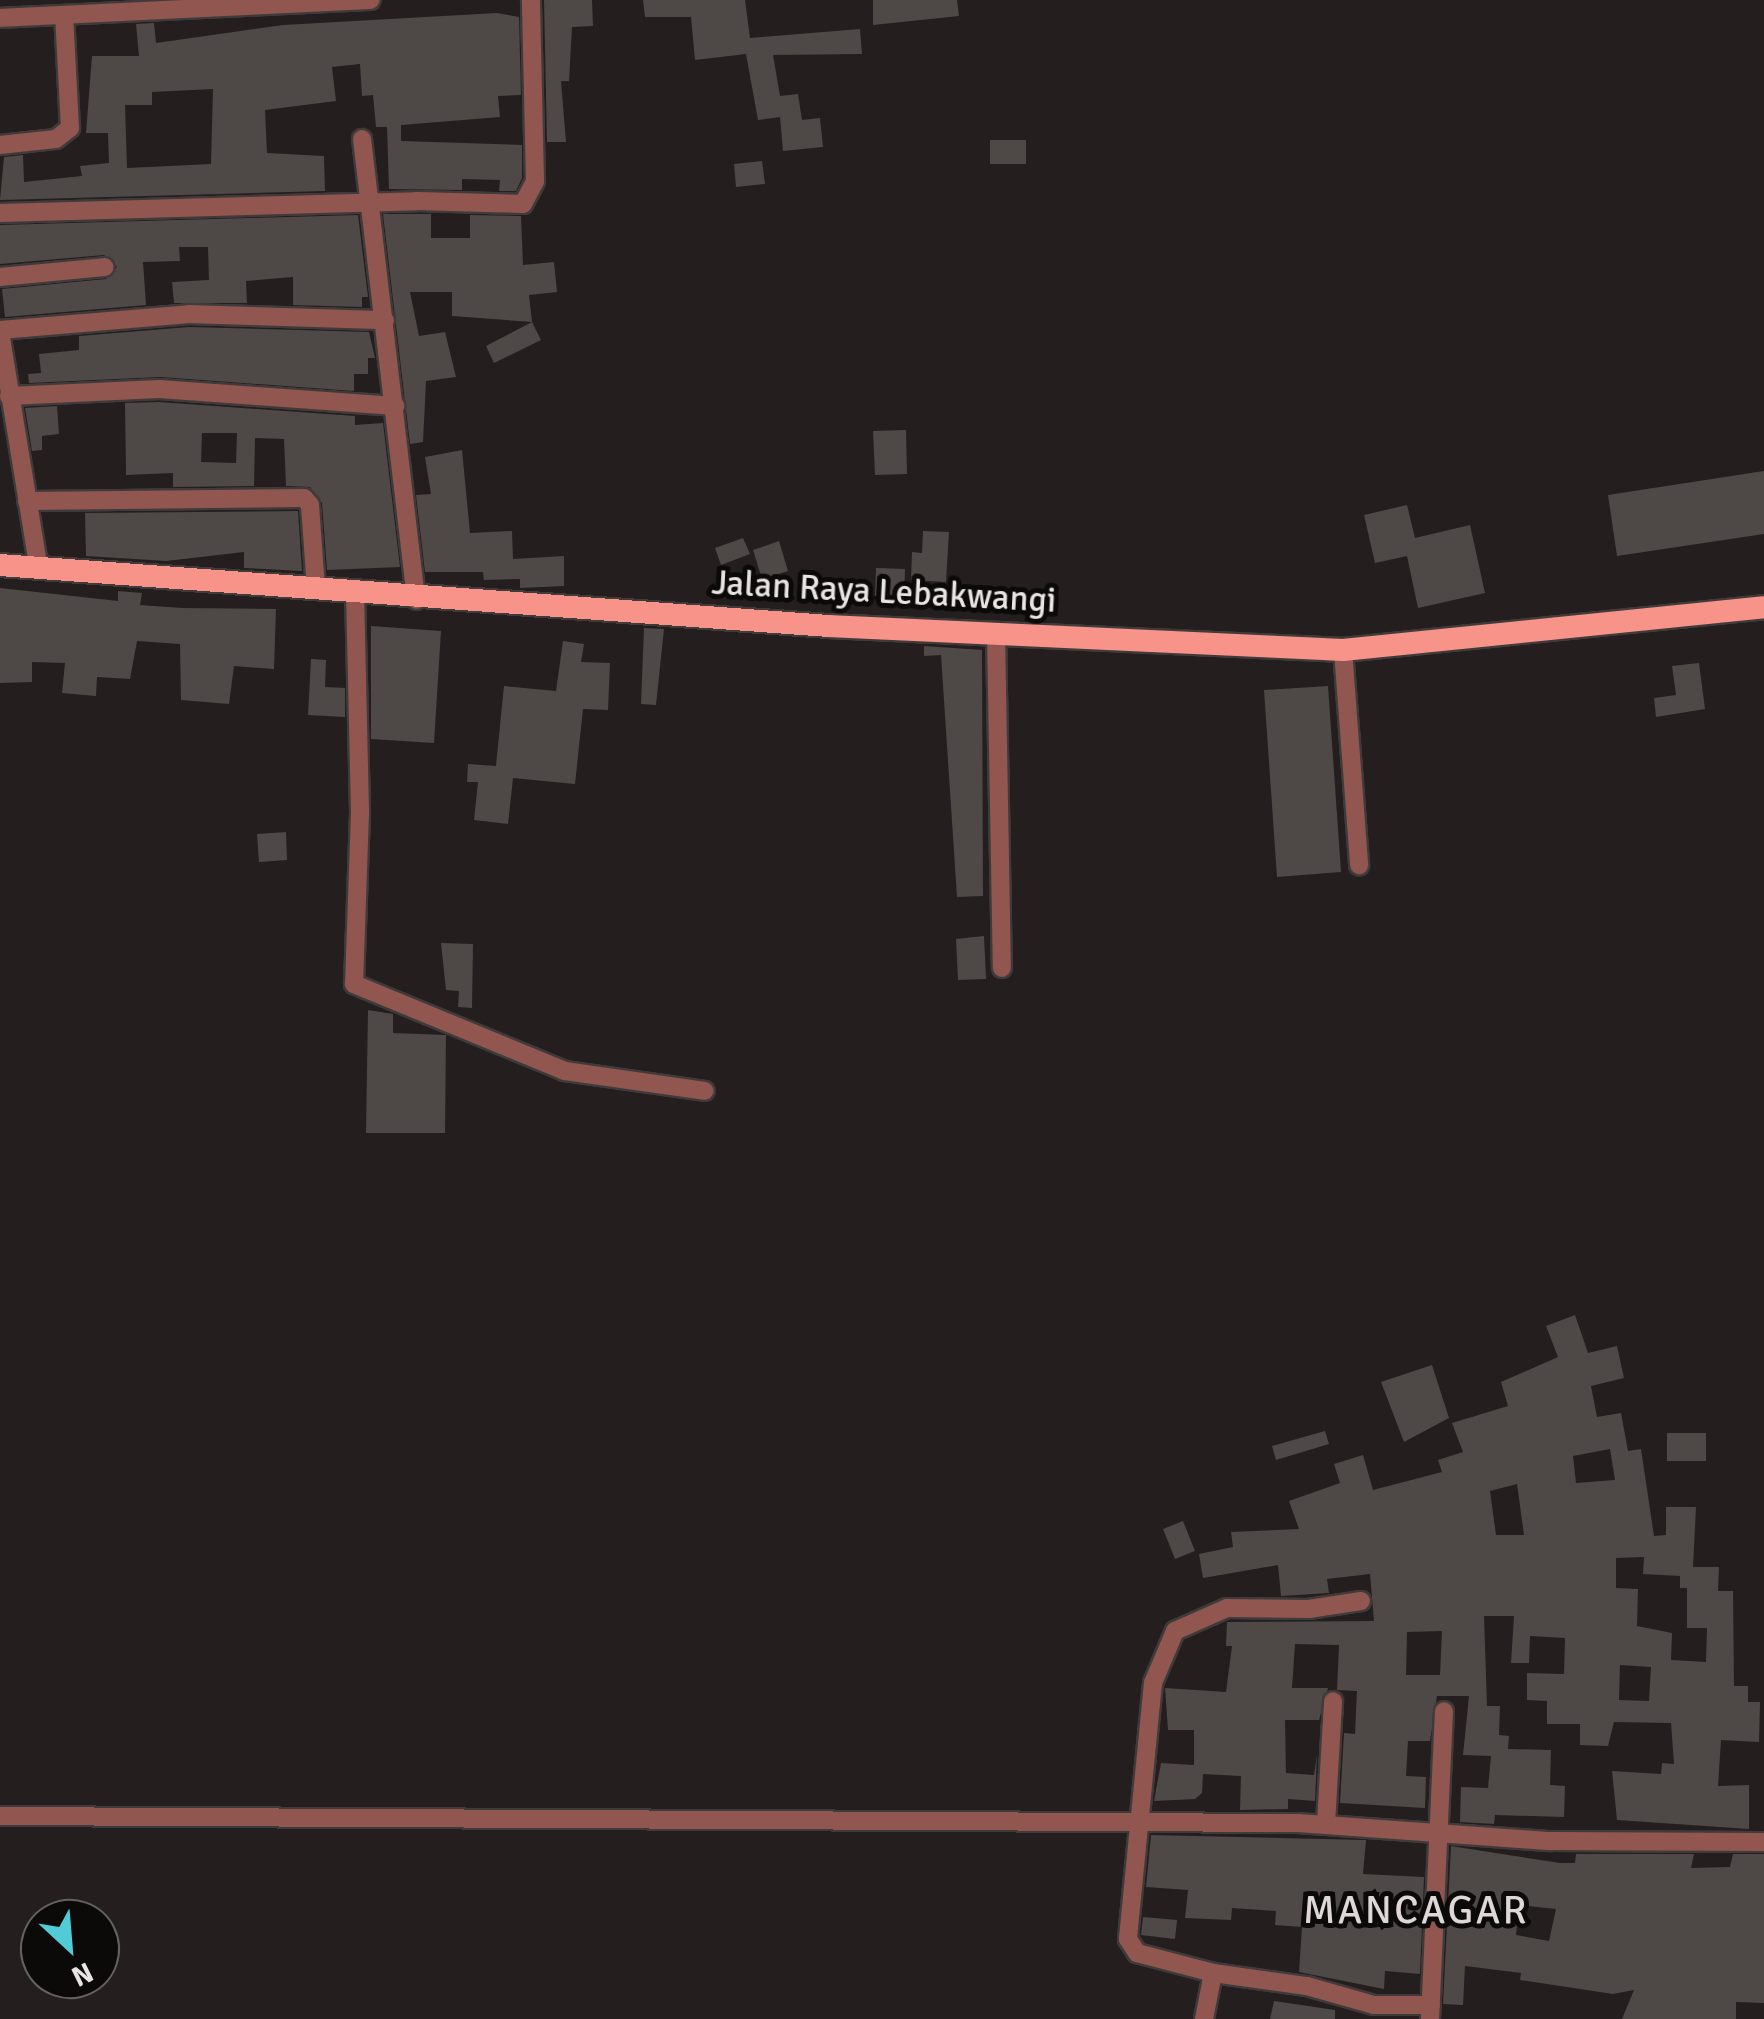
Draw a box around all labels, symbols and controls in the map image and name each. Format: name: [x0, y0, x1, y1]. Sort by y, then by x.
street label: Jalan Raya Lebakwangi: [711, 562, 1057, 622]
district label: MANCAGAR: [1303, 1886, 1529, 1934]
north arrow: [20, 1899, 120, 1999]
text: N: [66, 1955, 98, 1994]

